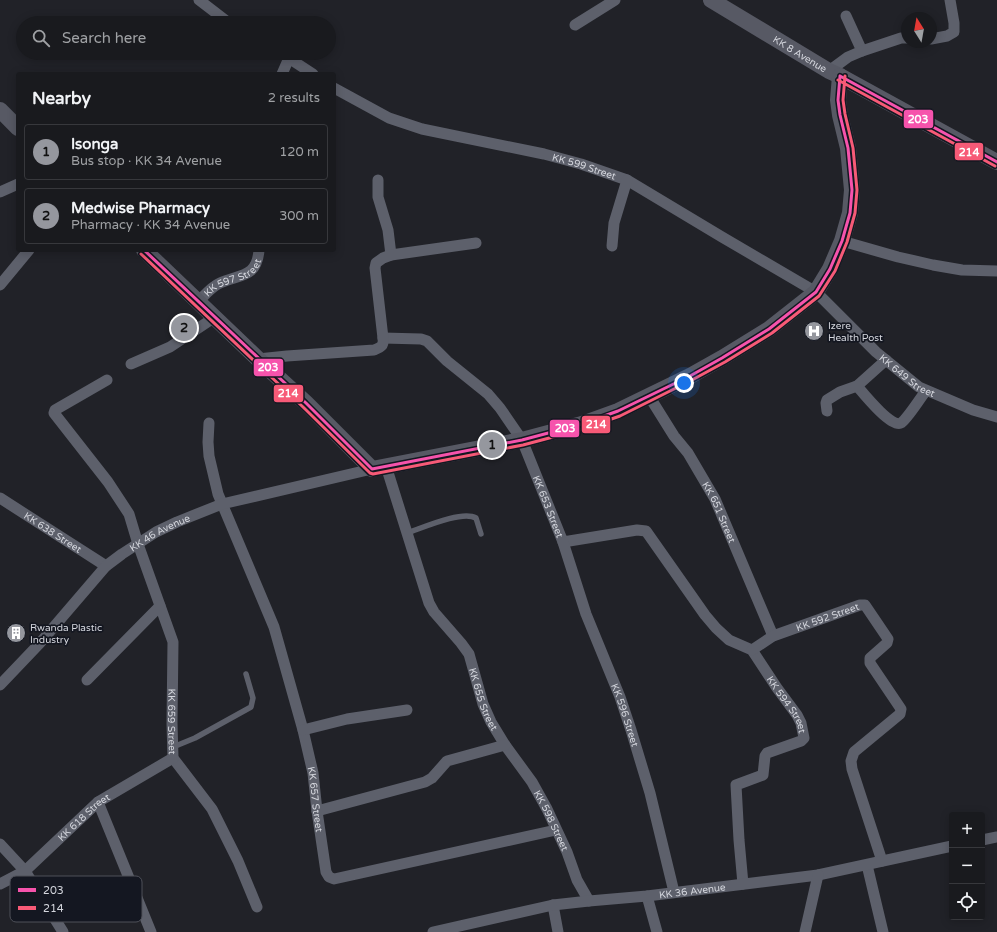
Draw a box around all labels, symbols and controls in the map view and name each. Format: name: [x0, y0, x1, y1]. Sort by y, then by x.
north arrow: [901, 12, 937, 48]
search box: [16, 16, 336, 60]
icon: search: [30, 27, 52, 49]
text: Search here: [62, 29, 146, 47]
street label: KK 8 Avenue: [770, 34, 829, 75]
text: Nearby: [32, 88, 91, 109]
text: 2 results: [268, 90, 320, 106]
line badge: 203: [903, 109, 934, 129]
text: 203: [908, 113, 928, 126]
text: Isonga: [71, 135, 118, 153]
line badge: 214: [954, 142, 984, 161]
text: 1: [42, 144, 50, 160]
text: 120 m: [279, 144, 319, 160]
text: 214: [959, 146, 979, 159]
street label: KK 599 Street: [551, 152, 618, 183]
text: Bus stop · KK 34 Avenue: [71, 153, 222, 169]
text: Medwise Pharmacy: [71, 199, 210, 217]
text: 2: [42, 208, 50, 224]
text: 300 m: [279, 208, 319, 224]
text: Pharmacy · KK 34 Avenue: [71, 217, 230, 233]
street label: KK 597 Street: [202, 257, 264, 299]
pin: 2: [171, 313, 197, 343]
hospital icon: Izere Health Post: [803, 320, 825, 342]
place label: Izere Health Post: [828, 320, 883, 344]
street label: KK 649 Street: [877, 352, 937, 400]
line badge: 203: [253, 358, 284, 377]
text: 203: [258, 361, 278, 374]
your location: [674, 373, 694, 393]
line badge: 214: [273, 384, 304, 403]
text: 214: [278, 387, 298, 400]
line badge: 214: [581, 415, 611, 434]
text: 214: [586, 418, 606, 431]
line badge: 203: [549, 419, 580, 438]
text: 203: [555, 422, 575, 435]
pin: 1: [479, 430, 505, 460]
street label: KK 653 Street: [530, 474, 566, 540]
street label: KK 651 Street: [699, 480, 738, 545]
street label: KK 638 Street: [21, 510, 84, 556]
street label: KK 46 Avenue: [128, 512, 192, 554]
street label: KK 592 Street: [795, 601, 861, 634]
building icon: Rwanda Plastic Industry: [5, 622, 27, 644]
place label: Rwanda Plastic Industry: [30, 622, 102, 646]
street label: KK 655 Street: [466, 666, 500, 733]
street label: KK 594 Street: [764, 674, 808, 734]
street label: KK 596 Street: [608, 682, 641, 748]
street label: KK 659 Street: [165, 688, 178, 755]
street label: KK 657 Street: [305, 765, 325, 833]
street label: KK 598 Street: [531, 788, 571, 853]
street label: KK 618 Street: [56, 791, 112, 844]
map controls: [949, 812, 985, 920]
button: +: [949, 812, 985, 848]
button: −: [949, 848, 985, 884]
legend: [10, 876, 142, 922]
street label: KK 36 Avenue: [658, 881, 727, 901]
text: 203: [43, 884, 64, 897]
button: locate: [949, 884, 985, 920]
text: 214: [43, 902, 64, 915]

